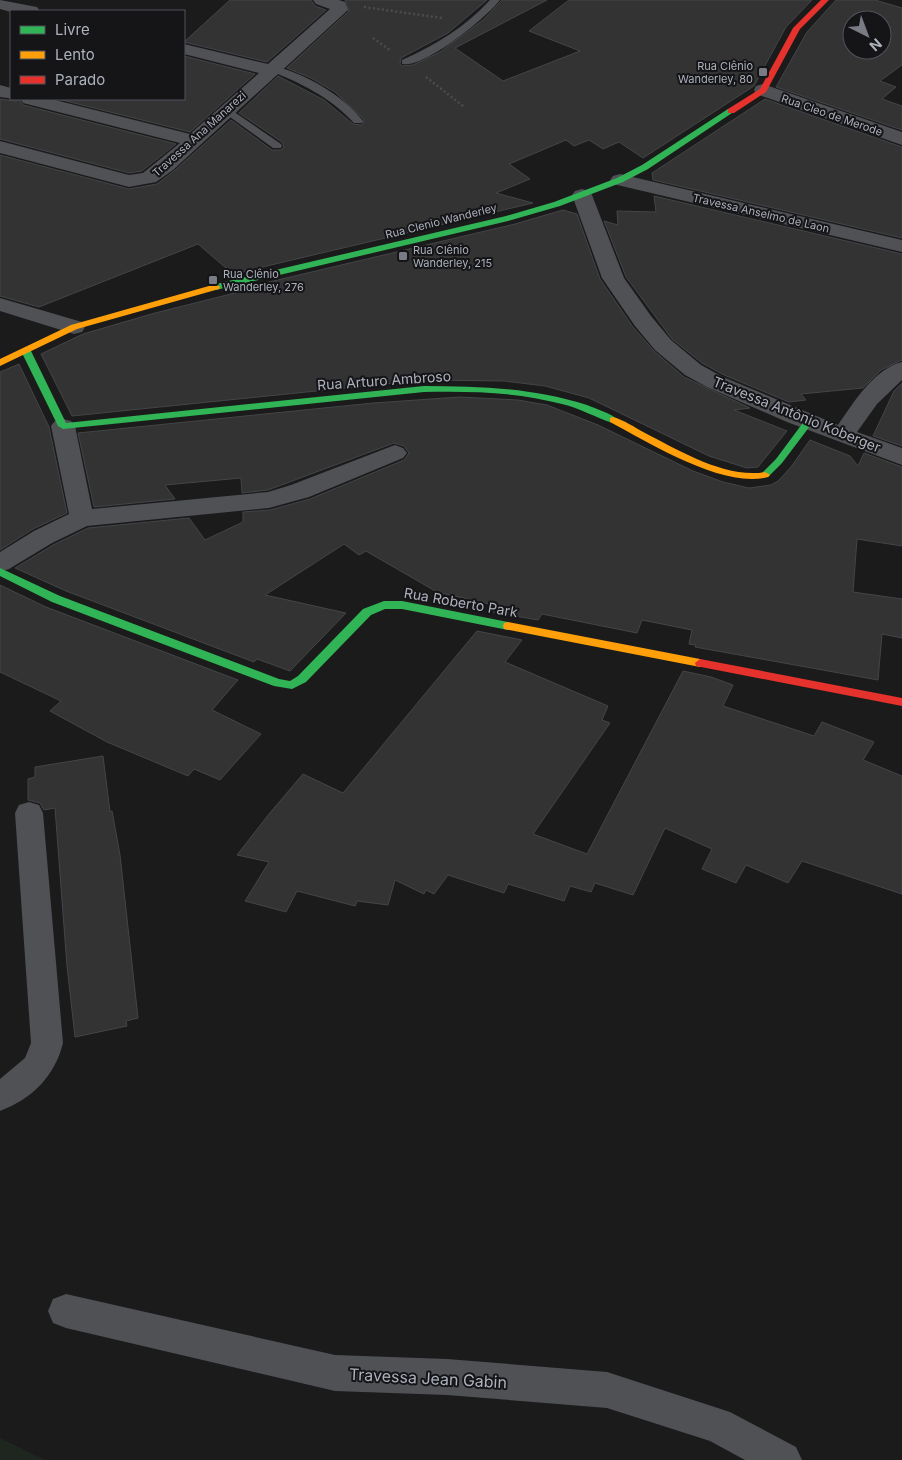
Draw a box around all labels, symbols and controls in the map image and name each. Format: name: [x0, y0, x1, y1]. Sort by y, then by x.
legend: [10, 10, 185, 100]
north arrow: [842, 10, 892, 60]
text: Livre: [55, 20, 90, 39]
text: N: [866, 35, 886, 55]
text: Lento: [55, 45, 95, 64]
place label: Rua Clênio Wanderley, 80: [678, 59, 753, 86]
marker: Rua Clênio Wanderley, 80: [757, 66, 769, 78]
text: Parado: [55, 70, 105, 89]
street label: Travessa Ana Manarezi: [149, 88, 249, 180]
street label: Rua Cleo de Merode: [780, 91, 884, 139]
street label: Travessa Anselmo de Laon: [691, 190, 831, 236]
street label: Rua Clenio Wanderley: [384, 200, 498, 242]
place label: Rua Clênio Wanderley, 215: [413, 243, 492, 270]
marker: Rua Clênio Wanderley, 215: [397, 250, 409, 262]
place label: Rua Clênio Wanderley, 276: [223, 267, 304, 294]
marker: Rua Clênio Wanderley, 276: [207, 274, 219, 286]
street label: Rua Arturo Ambroso: [316, 367, 452, 393]
street label: Travessa Antônio Koberger: [711, 373, 883, 455]
street label: Rua Roberto Park: [403, 584, 520, 620]
street label: Travessa Jean Gabin: [348, 1364, 508, 1392]

